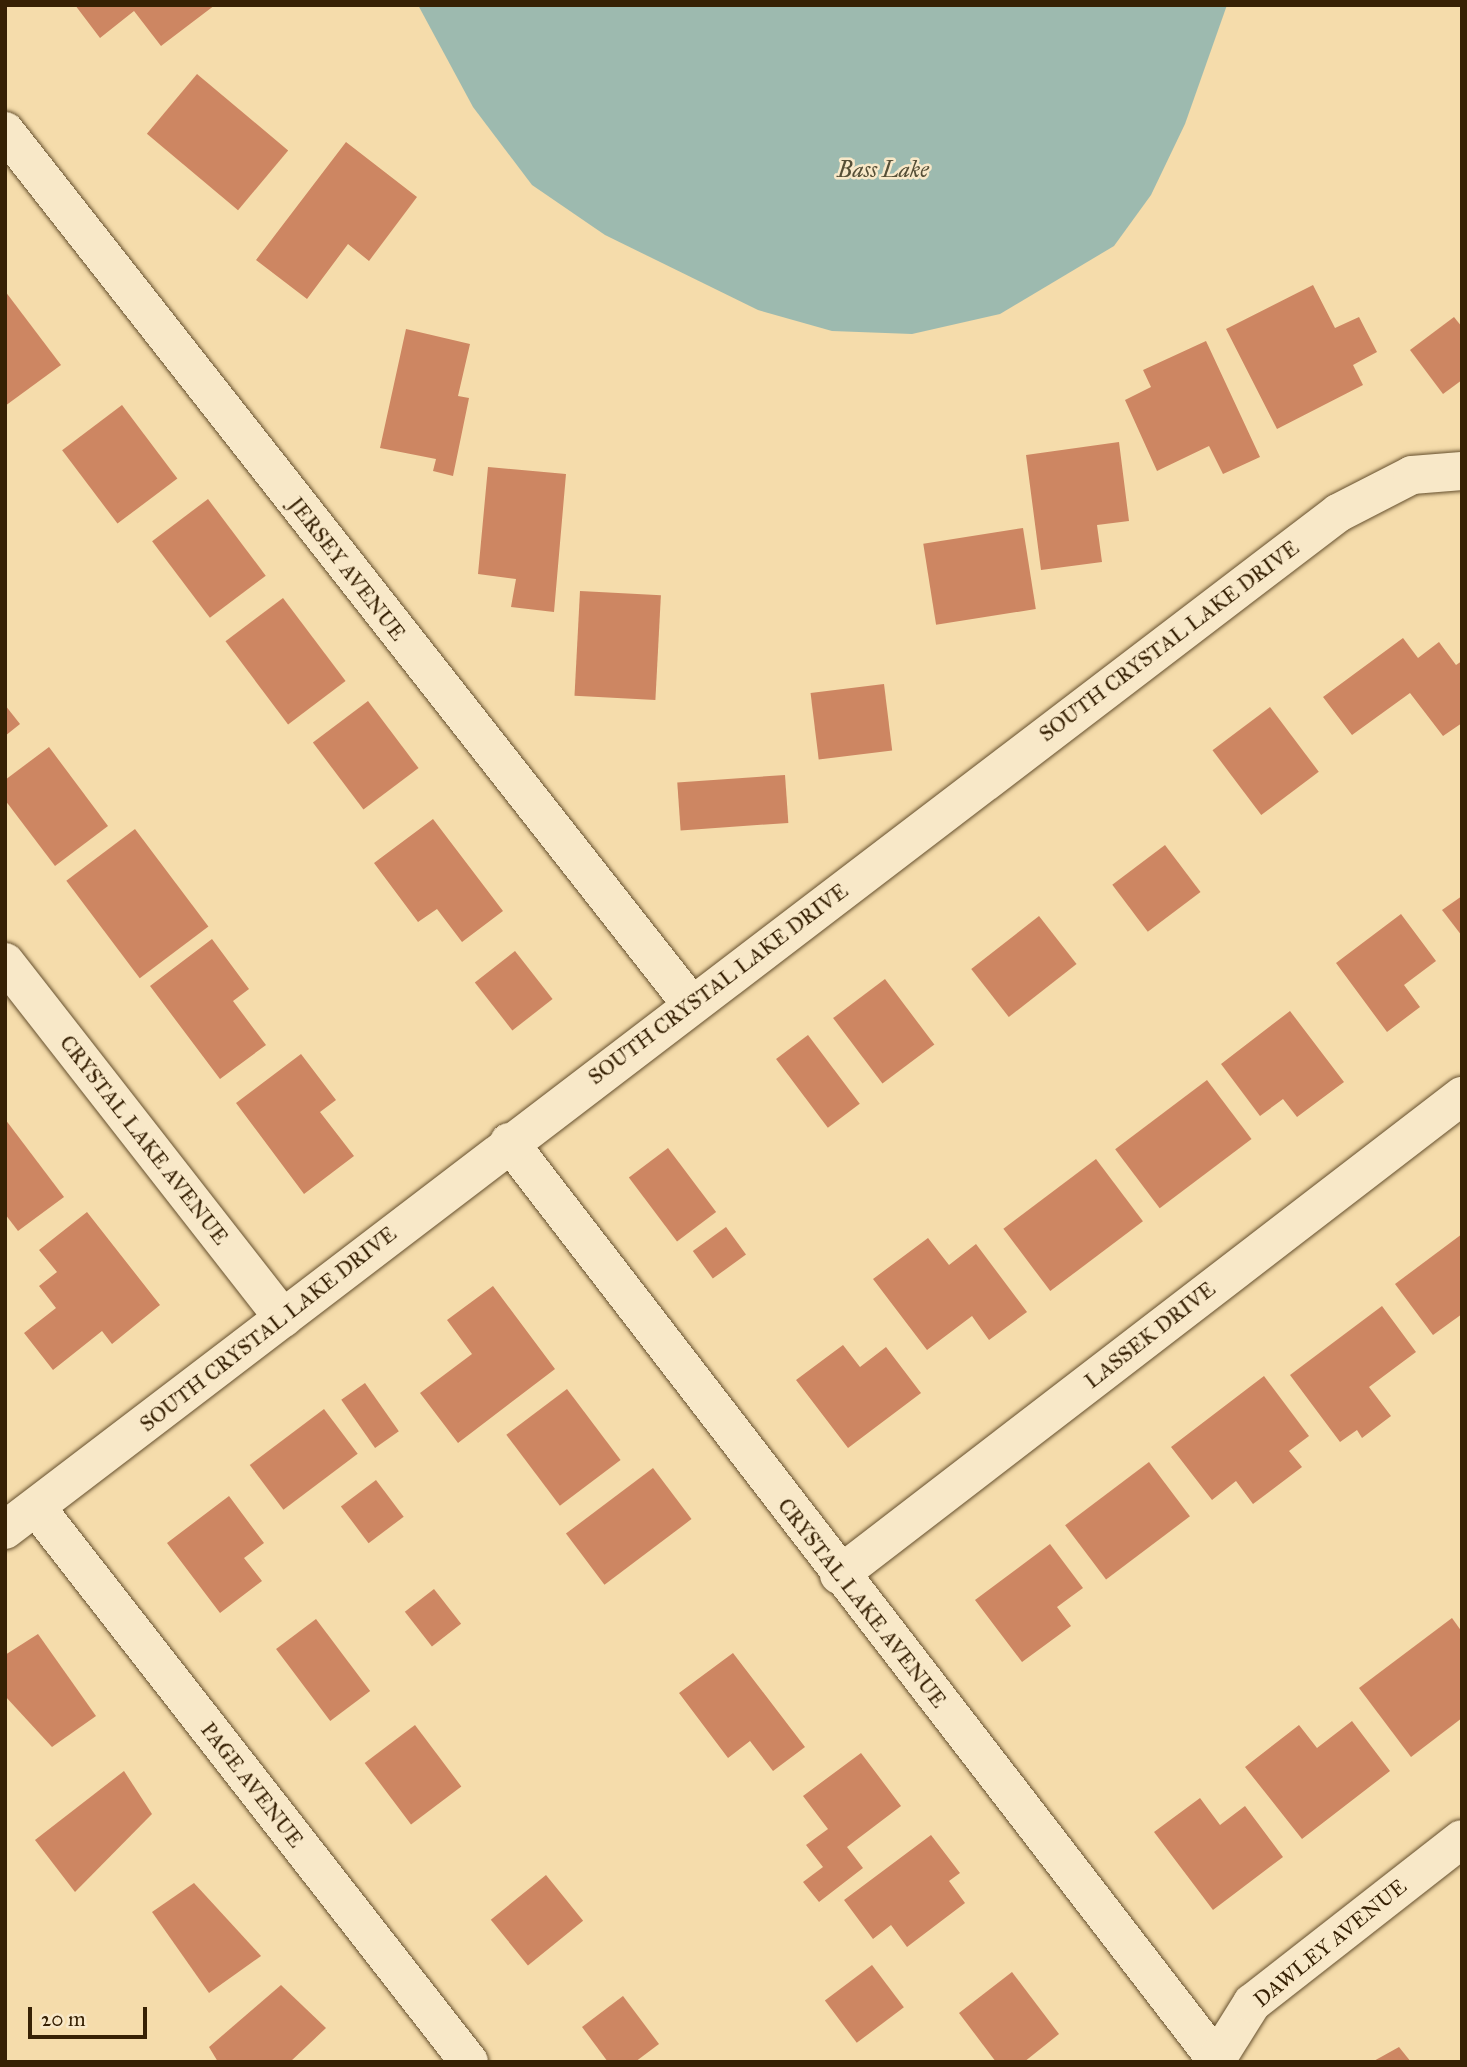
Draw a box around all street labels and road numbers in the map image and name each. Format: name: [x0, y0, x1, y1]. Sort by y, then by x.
street label: JERSEY AVENUE: [283, 492, 411, 646]
street label: SOUTH CRYSTAL LAKE DRIVE: [1034, 535, 1304, 747]
street label: SOUTH CRYSTAL LAKE DRIVE: [583, 878, 853, 1090]
street label: CRYSTAL LAKE AVENUE: [54, 1030, 234, 1250]
street label: SOUTH CRYSTAL LAKE DRIVE: [135, 1221, 401, 1437]
street label: LASSEK DRIVE: [1080, 1276, 1220, 1394]
street label: CRYSTAL LAKE AVENUE: [772, 1493, 952, 1713]
street label: PAGE AVENUE: [195, 1718, 309, 1852]
street label: DAWLEY AVENUE: [1249, 1874, 1411, 2012]

